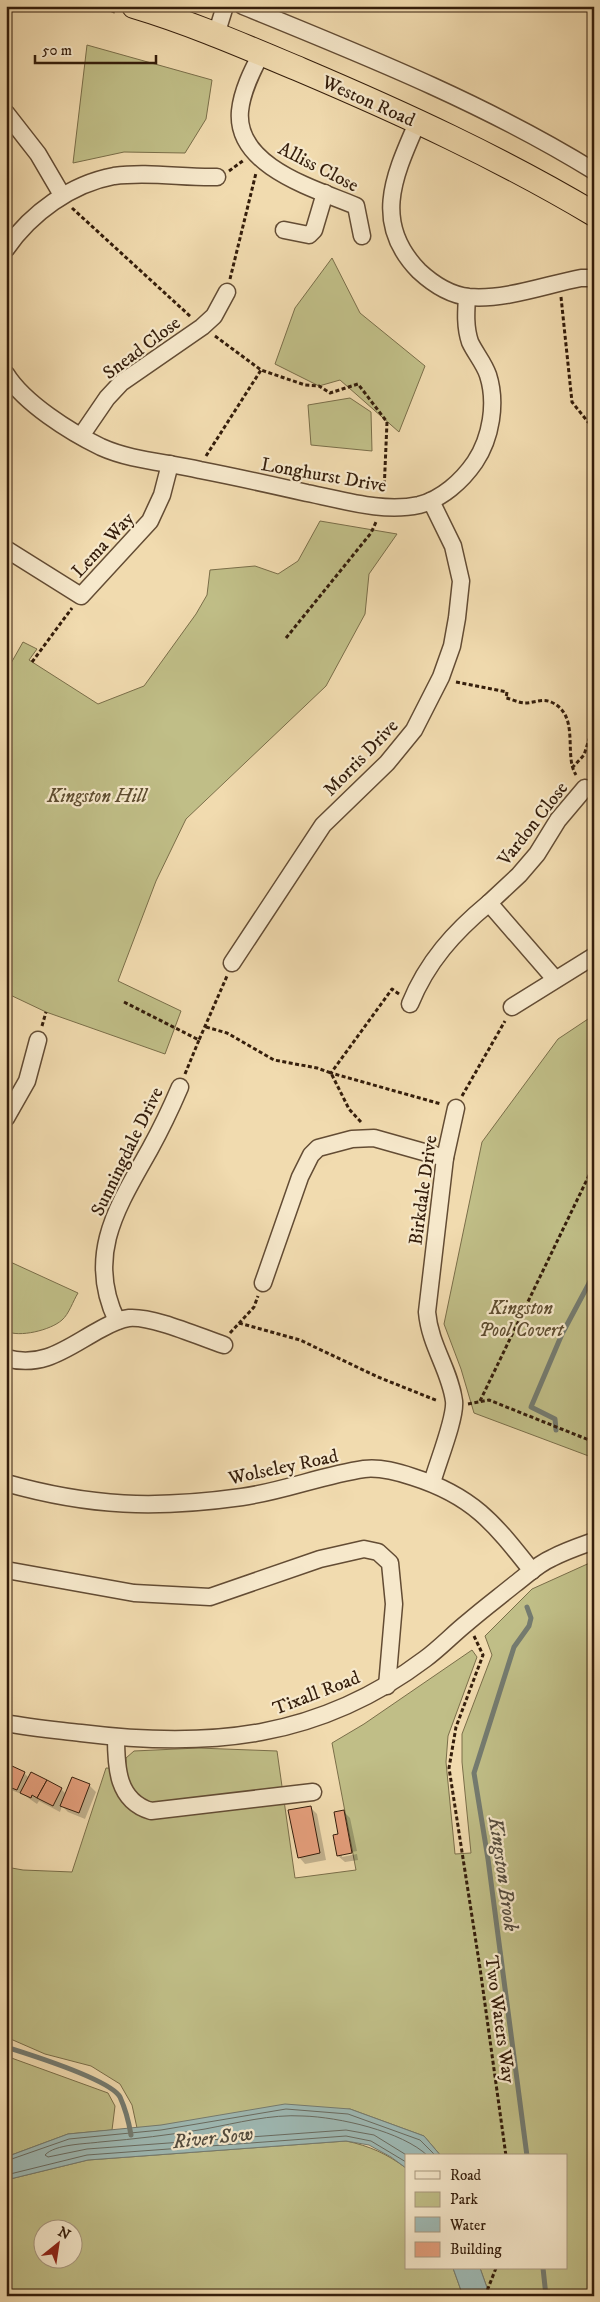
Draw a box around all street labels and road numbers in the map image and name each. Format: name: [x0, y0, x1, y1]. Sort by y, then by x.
street label: Weston Road: [317, 70, 419, 132]
street label: Alliss Close: [274, 137, 362, 197]
street label: Snead Close: [99, 312, 185, 385]
street label: Longhurst Drive: [259, 453, 388, 498]
street label: Lema Way: [67, 507, 140, 583]
street label: Morris Drive: [319, 715, 403, 801]
street label: Vardon Close: [493, 777, 573, 871]
street label: Sunningdale Drive: [86, 1083, 169, 1220]
street label: Birkdale Drive: [404, 1134, 443, 1247]
street label: Wolseley Road: [225, 1445, 341, 1491]
street label: Tixall Road: [270, 1666, 364, 1721]
street label: Two Waters Way: [479, 1954, 520, 2085]

